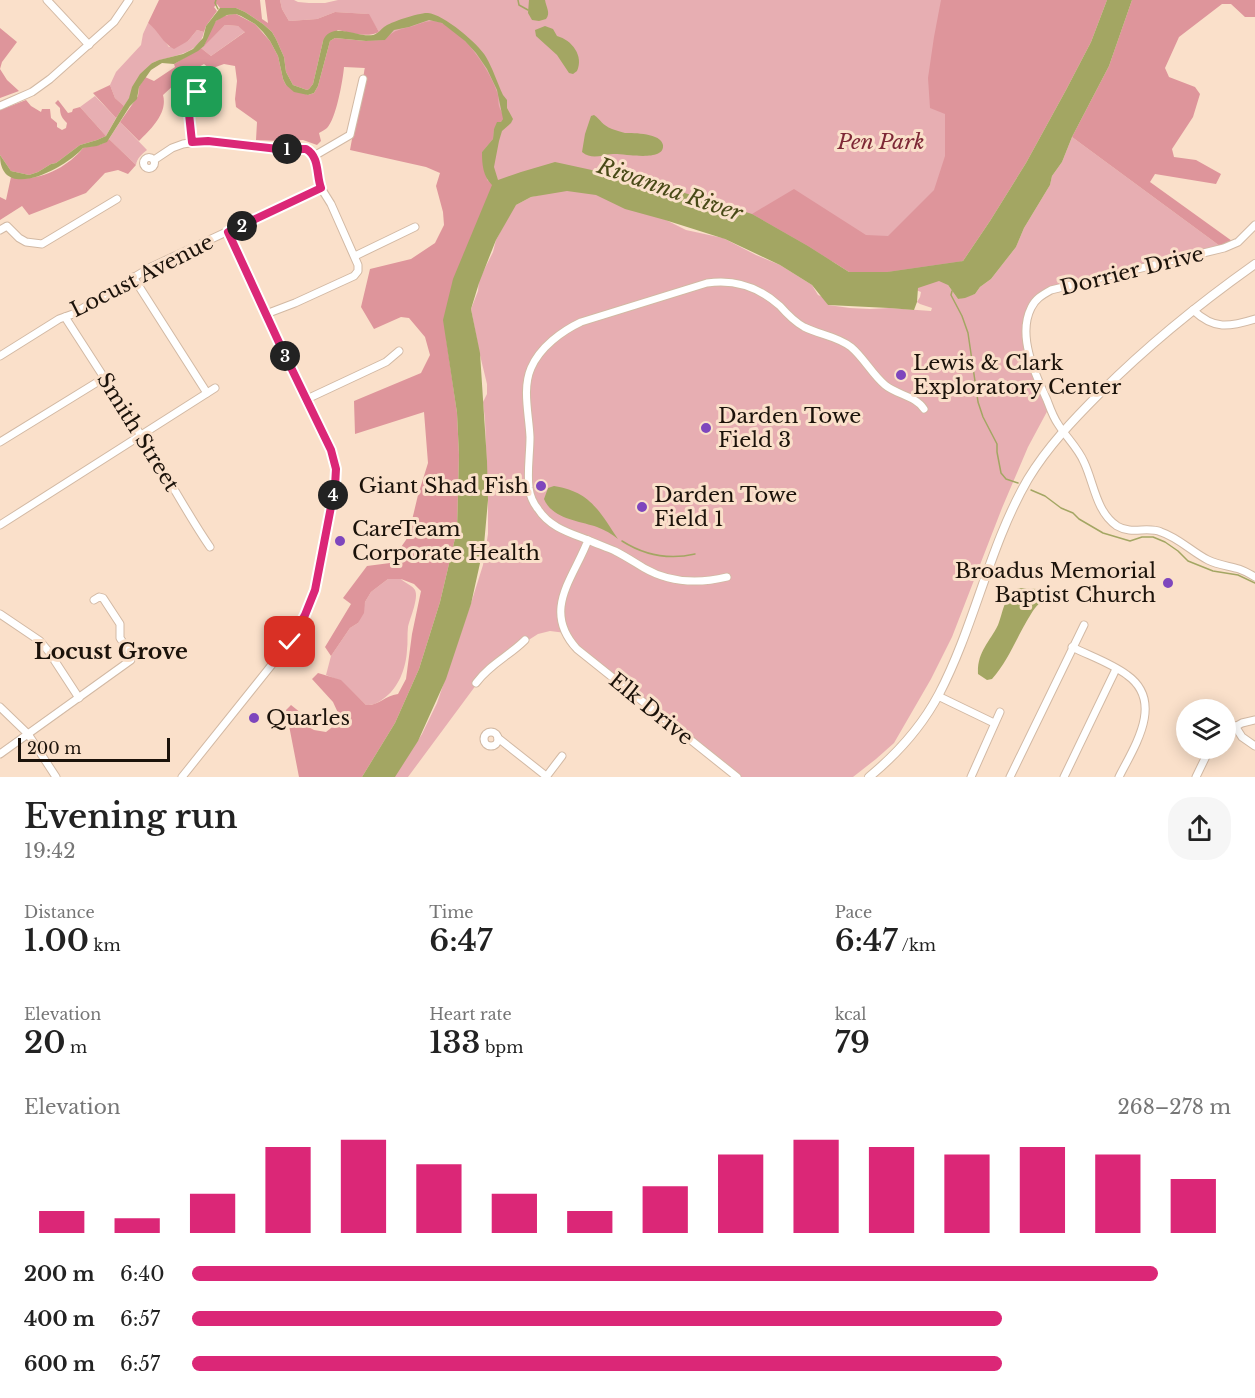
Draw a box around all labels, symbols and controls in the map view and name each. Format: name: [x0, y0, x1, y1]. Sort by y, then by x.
pin: [171, 66, 222, 117]
icon: arrive: [180, 75, 213, 108]
park label: Pen Park: [836, 129, 925, 155]
pin: 1: [272, 134, 302, 164]
text: 1: [284, 139, 290, 159]
water label: Rivanna River: [593, 152, 747, 227]
pin: 2: [227, 211, 257, 241]
text: 2: [237, 216, 247, 236]
street label: Locust Avenue: [66, 229, 218, 323]
street label: Dorrier Drive: [1058, 241, 1206, 301]
pin: 3: [270, 341, 300, 371]
text: 3: [280, 346, 290, 366]
place label: Lewis & Clark Exploratory Center: [913, 350, 1121, 400]
street label: Smith Street: [91, 368, 185, 496]
marker: Lewis & Clark Exploratory Center: [894, 368, 908, 382]
place label: Darden Towe Field 3: [718, 403, 861, 453]
marker: Darden Towe Field 3: [699, 421, 713, 435]
place label: Giant Shad Fish: [358, 473, 529, 499]
marker: Giant Shad Fish: [534, 479, 548, 493]
pin: 4: [318, 480, 348, 510]
place label: Darden Towe Field 1: [654, 482, 797, 532]
text: 4: [328, 485, 338, 505]
marker: Darden Towe Field 1: [635, 500, 649, 514]
place label: CareTeam Corporate Health: [352, 516, 540, 566]
marker: CareTeam Corporate Health: [333, 534, 347, 548]
place label: Broadus Memorial Baptist Church: [955, 558, 1156, 608]
marker: Broadus Memorial Baptist Church: [1161, 576, 1175, 590]
pin: [264, 616, 315, 667]
icon: check: [273, 625, 306, 658]
district label: Locust Grove: [34, 638, 188, 665]
street label: Elk Drive: [604, 667, 698, 751]
map controls: [1176, 699, 1236, 759]
button: layers: [1176, 699, 1236, 759]
place label: Quarles: [266, 705, 350, 731]
marker: Quarles: [247, 711, 261, 725]
scale bar: [18, 735, 170, 762]
text: 200 m: [27, 738, 81, 758]
text: Evening run: [24, 796, 238, 837]
button: share: [1168, 797, 1231, 860]
text: 19:42: [24, 839, 76, 863]
text: Distance: [24, 902, 95, 922]
text: Time: [429, 902, 473, 922]
text: Pace: [835, 902, 872, 922]
text: 1.00: [24, 922, 89, 959]
text: 6:47: [429, 922, 492, 959]
text: 6:47: [835, 922, 898, 959]
text: km: [89, 935, 121, 955]
text: /km: [898, 935, 936, 955]
text: Elevation: [24, 1004, 101, 1024]
text: Heart rate: [429, 1004, 512, 1024]
text: kcal: [835, 1004, 867, 1024]
text: 20: [24, 1024, 65, 1061]
text: 133: [429, 1024, 480, 1061]
text: 79: [835, 1024, 870, 1061]
text: m: [65, 1037, 87, 1057]
text: bpm: [480, 1037, 523, 1057]
text: Elevation: [24, 1095, 121, 1119]
text: 268–278 m: [1118, 1095, 1231, 1119]
text: 200 m: [24, 1262, 95, 1286]
text: 6:40: [120, 1262, 165, 1286]
text: 400 m: [24, 1307, 95, 1331]
text: 6:57: [120, 1307, 160, 1331]
text: 600 m: [24, 1352, 95, 1376]
text: 6:57: [120, 1352, 160, 1376]

